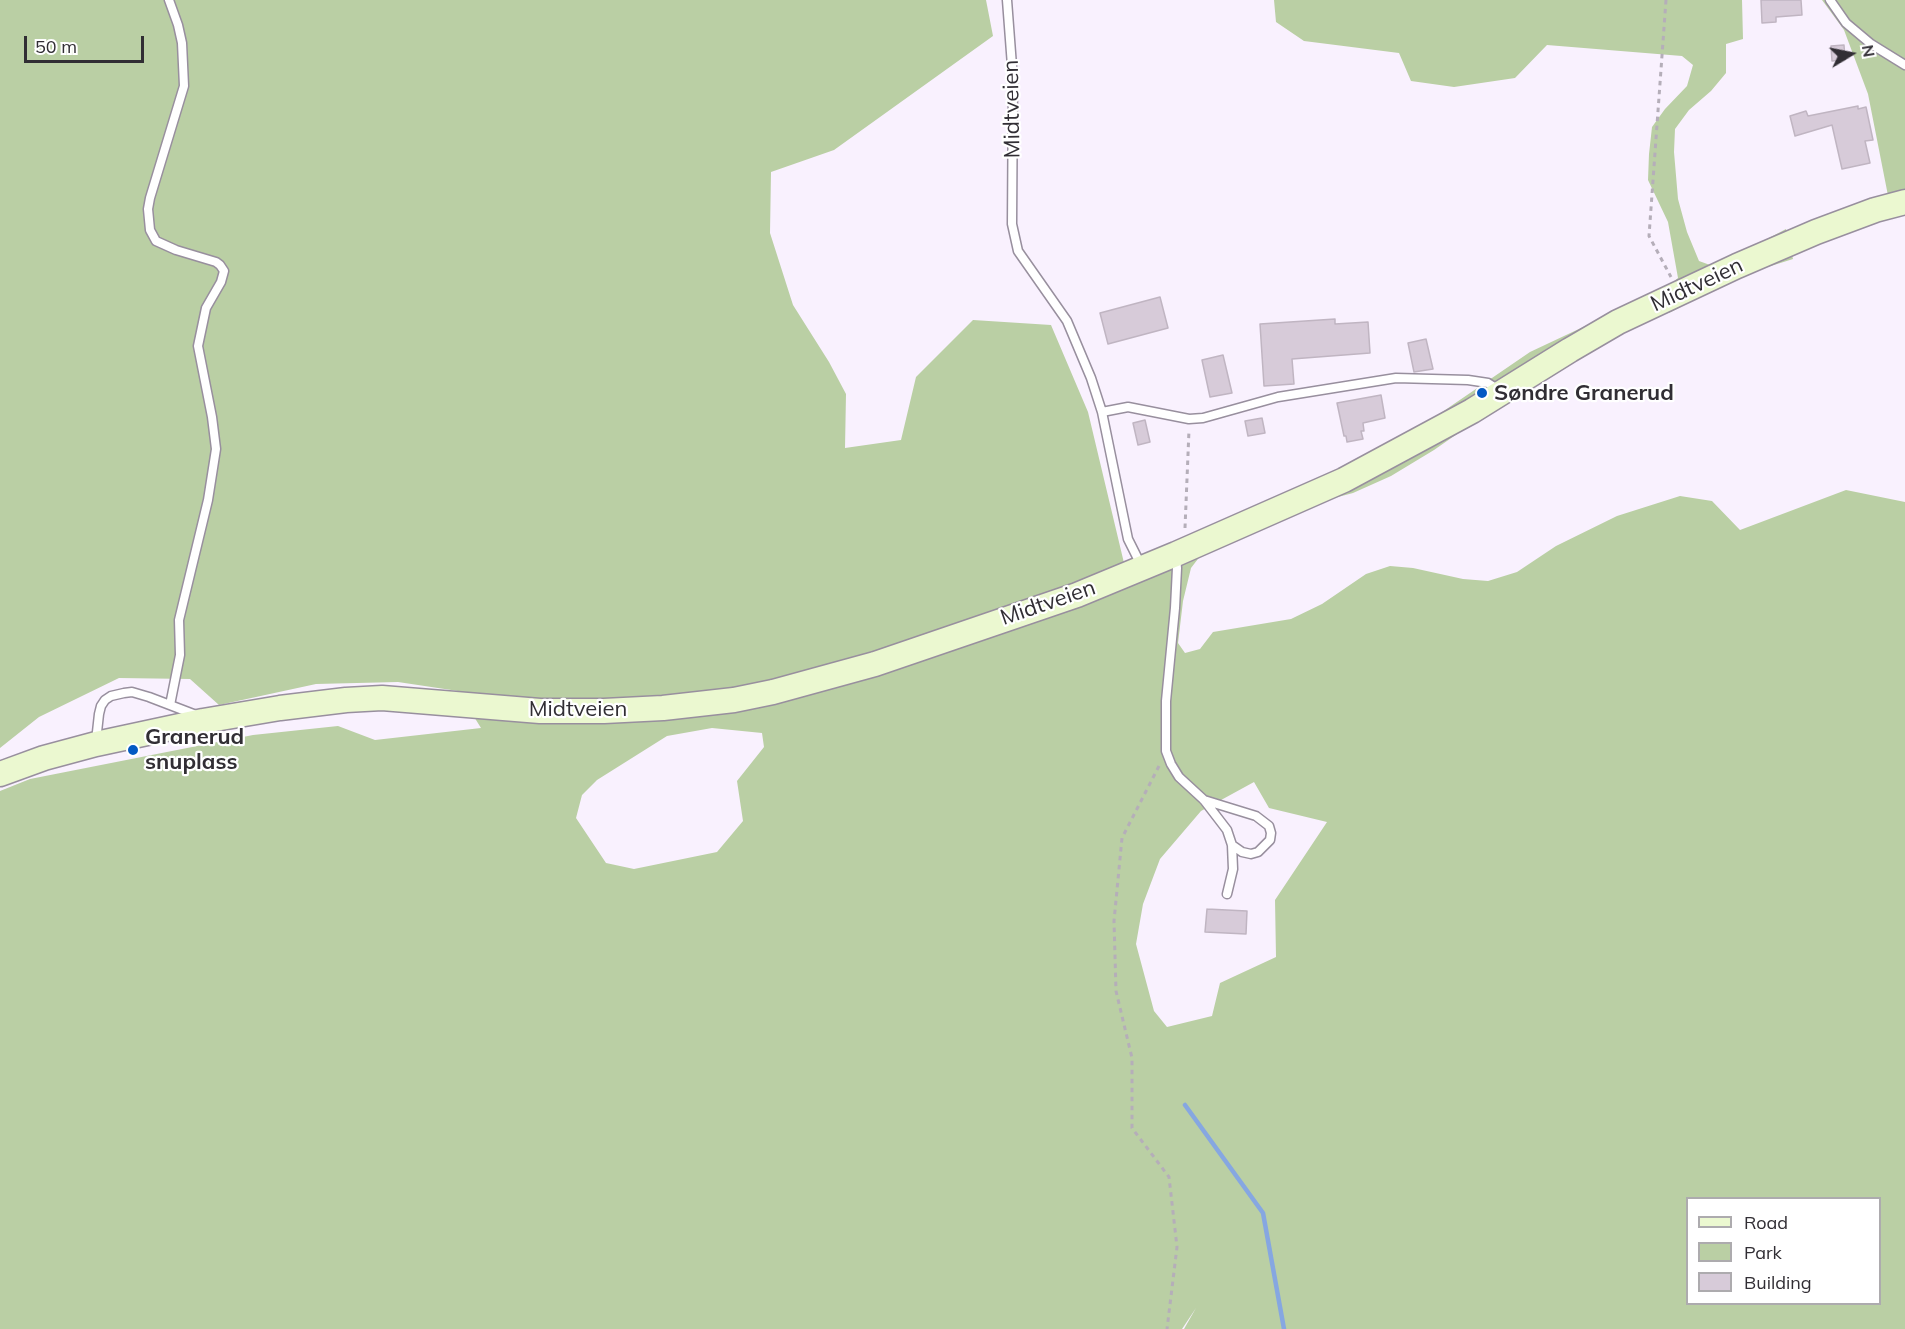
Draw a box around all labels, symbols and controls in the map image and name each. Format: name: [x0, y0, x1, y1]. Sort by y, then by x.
scale bar: [27, 24, 147, 62]
north arrow: [1821, 24, 1881, 84]
text: 50 m: [35, 35, 77, 58]
text: N: [1858, 43, 1880, 59]
street label: Midtveien: [998, 59, 1026, 159]
street label: Midtveien: [1647, 252, 1747, 318]
place label: Søndre Granerud: [1494, 380, 1674, 406]
marker: Søndre Granerud: [1475, 386, 1489, 400]
street label: Midtveien: [997, 574, 1099, 632]
street label: Midtveien: [529, 696, 627, 722]
place label: Granerud snuplass: [145, 724, 244, 776]
marker: Granerud snuplass: [126, 743, 140, 757]
legend: [1686, 1197, 1881, 1305]
text: Road: [1744, 1211, 1788, 1234]
text: Park: [1744, 1241, 1782, 1264]
text: Building: [1744, 1271, 1812, 1294]

